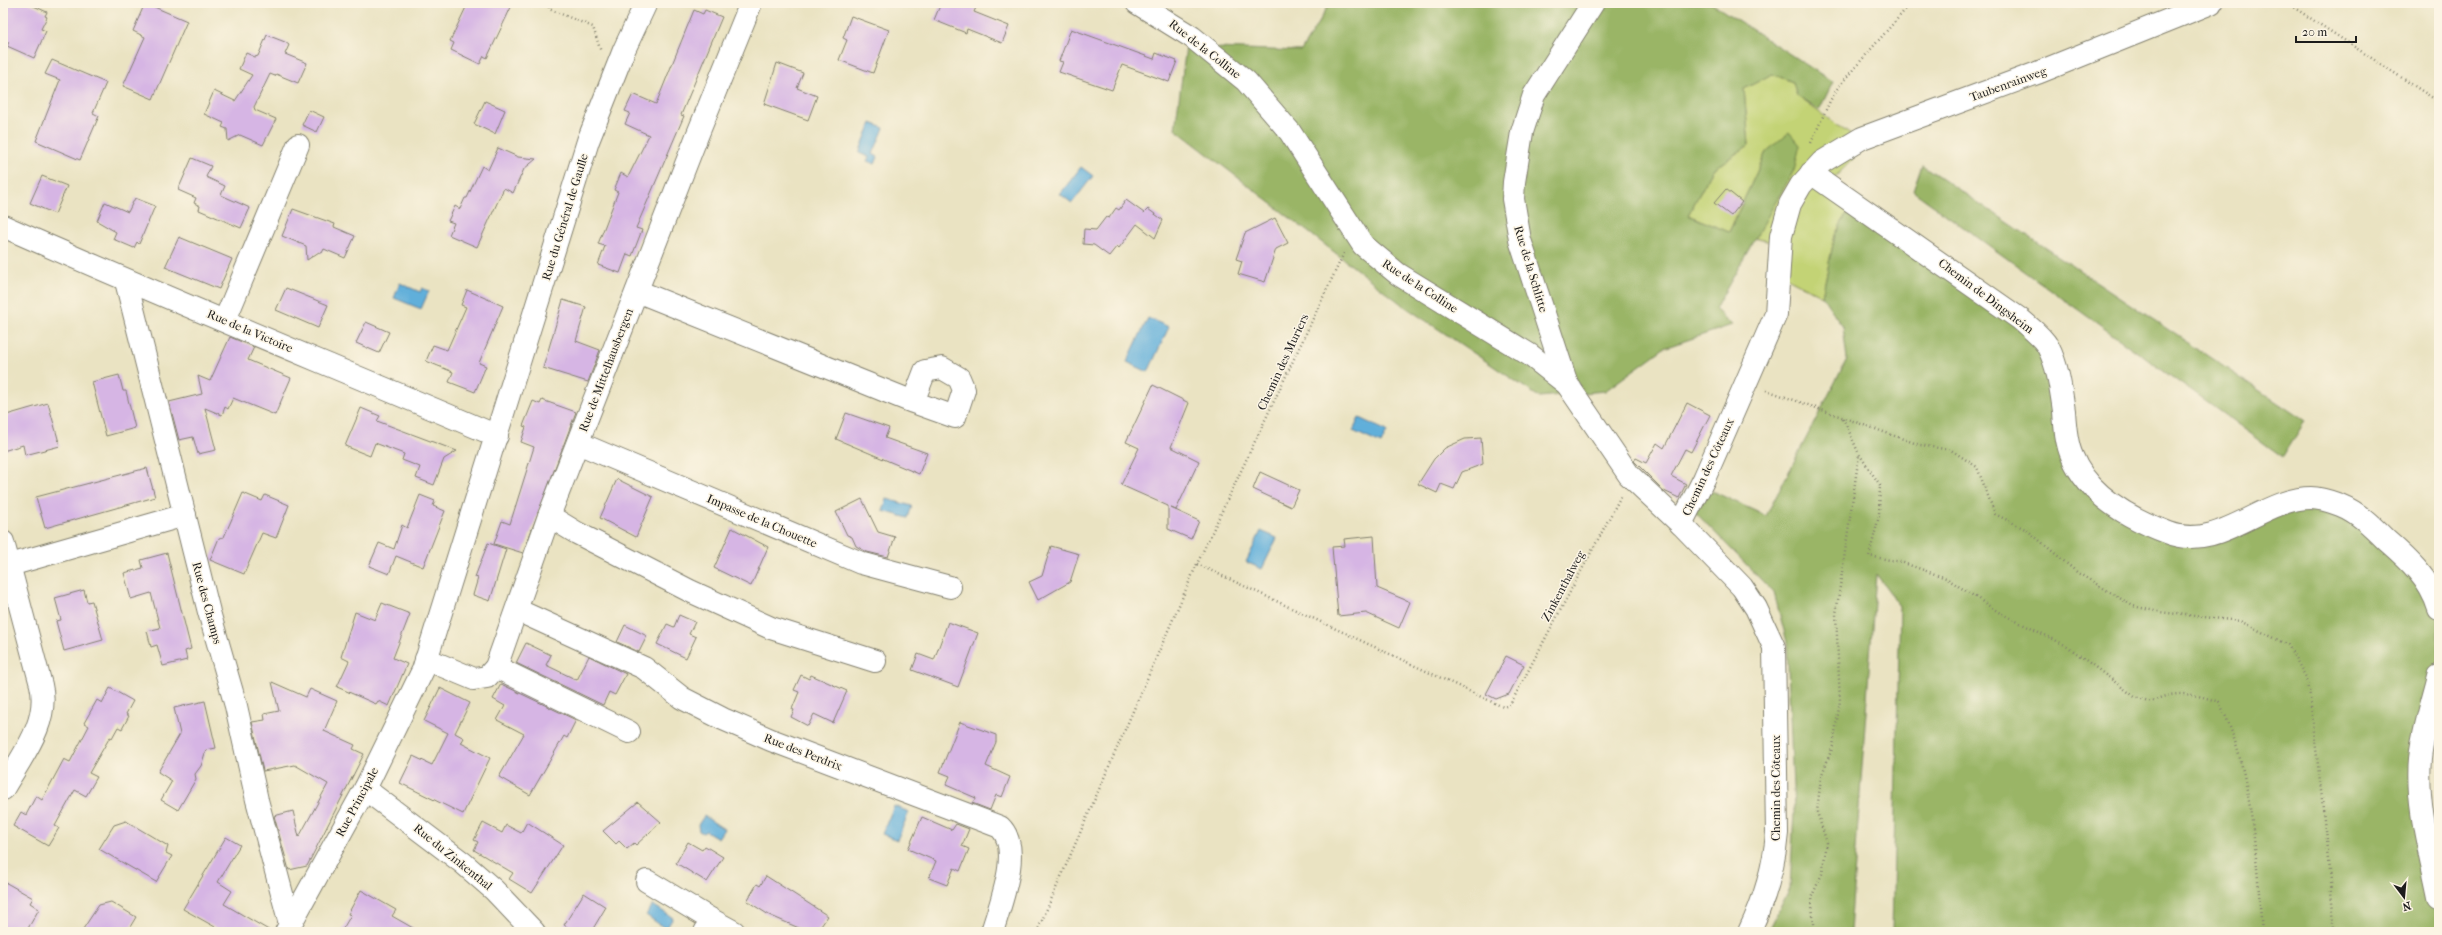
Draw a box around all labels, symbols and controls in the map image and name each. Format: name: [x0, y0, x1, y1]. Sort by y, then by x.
street label: Rue de la Colline: [1166, 17, 1244, 81]
scale bar: [2296, 18, 2356, 44]
text: 20 m: [2302, 25, 2327, 39]
street label: Taubenrainweg: [1968, 63, 2049, 104]
street label: Rue du Général de Gaulle: [539, 152, 591, 282]
street label: Rue de la Schlitte: [1511, 224, 1551, 314]
street label: Rue de la Colline: [1380, 256, 1460, 316]
street label: Chemin de Dingsheim: [1936, 256, 2036, 336]
street label: Rue de Mittelhausbergen: [576, 306, 636, 434]
street label: Rue de la Victoire: [205, 307, 295, 355]
street label: Chemin des Muriers: [1254, 311, 1312, 412]
street label: Chemin des Côteaux: [1679, 415, 1737, 518]
street label: Impasse de la Chouette: [705, 491, 819, 551]
street label: Zinkenthalweg: [1538, 548, 1588, 624]
street label: Rue des Champs: [189, 560, 225, 646]
street label: Rue des Perdrix: [762, 731, 845, 774]
street label: Chemin des Côteaux: [1769, 734, 1783, 841]
street label: Rue Principale: [333, 765, 381, 839]
street label: Rue du Zinkenthal: [411, 821, 496, 893]
north arrow: [2384, 877, 2424, 917]
text: N: [2400, 899, 2412, 914]

